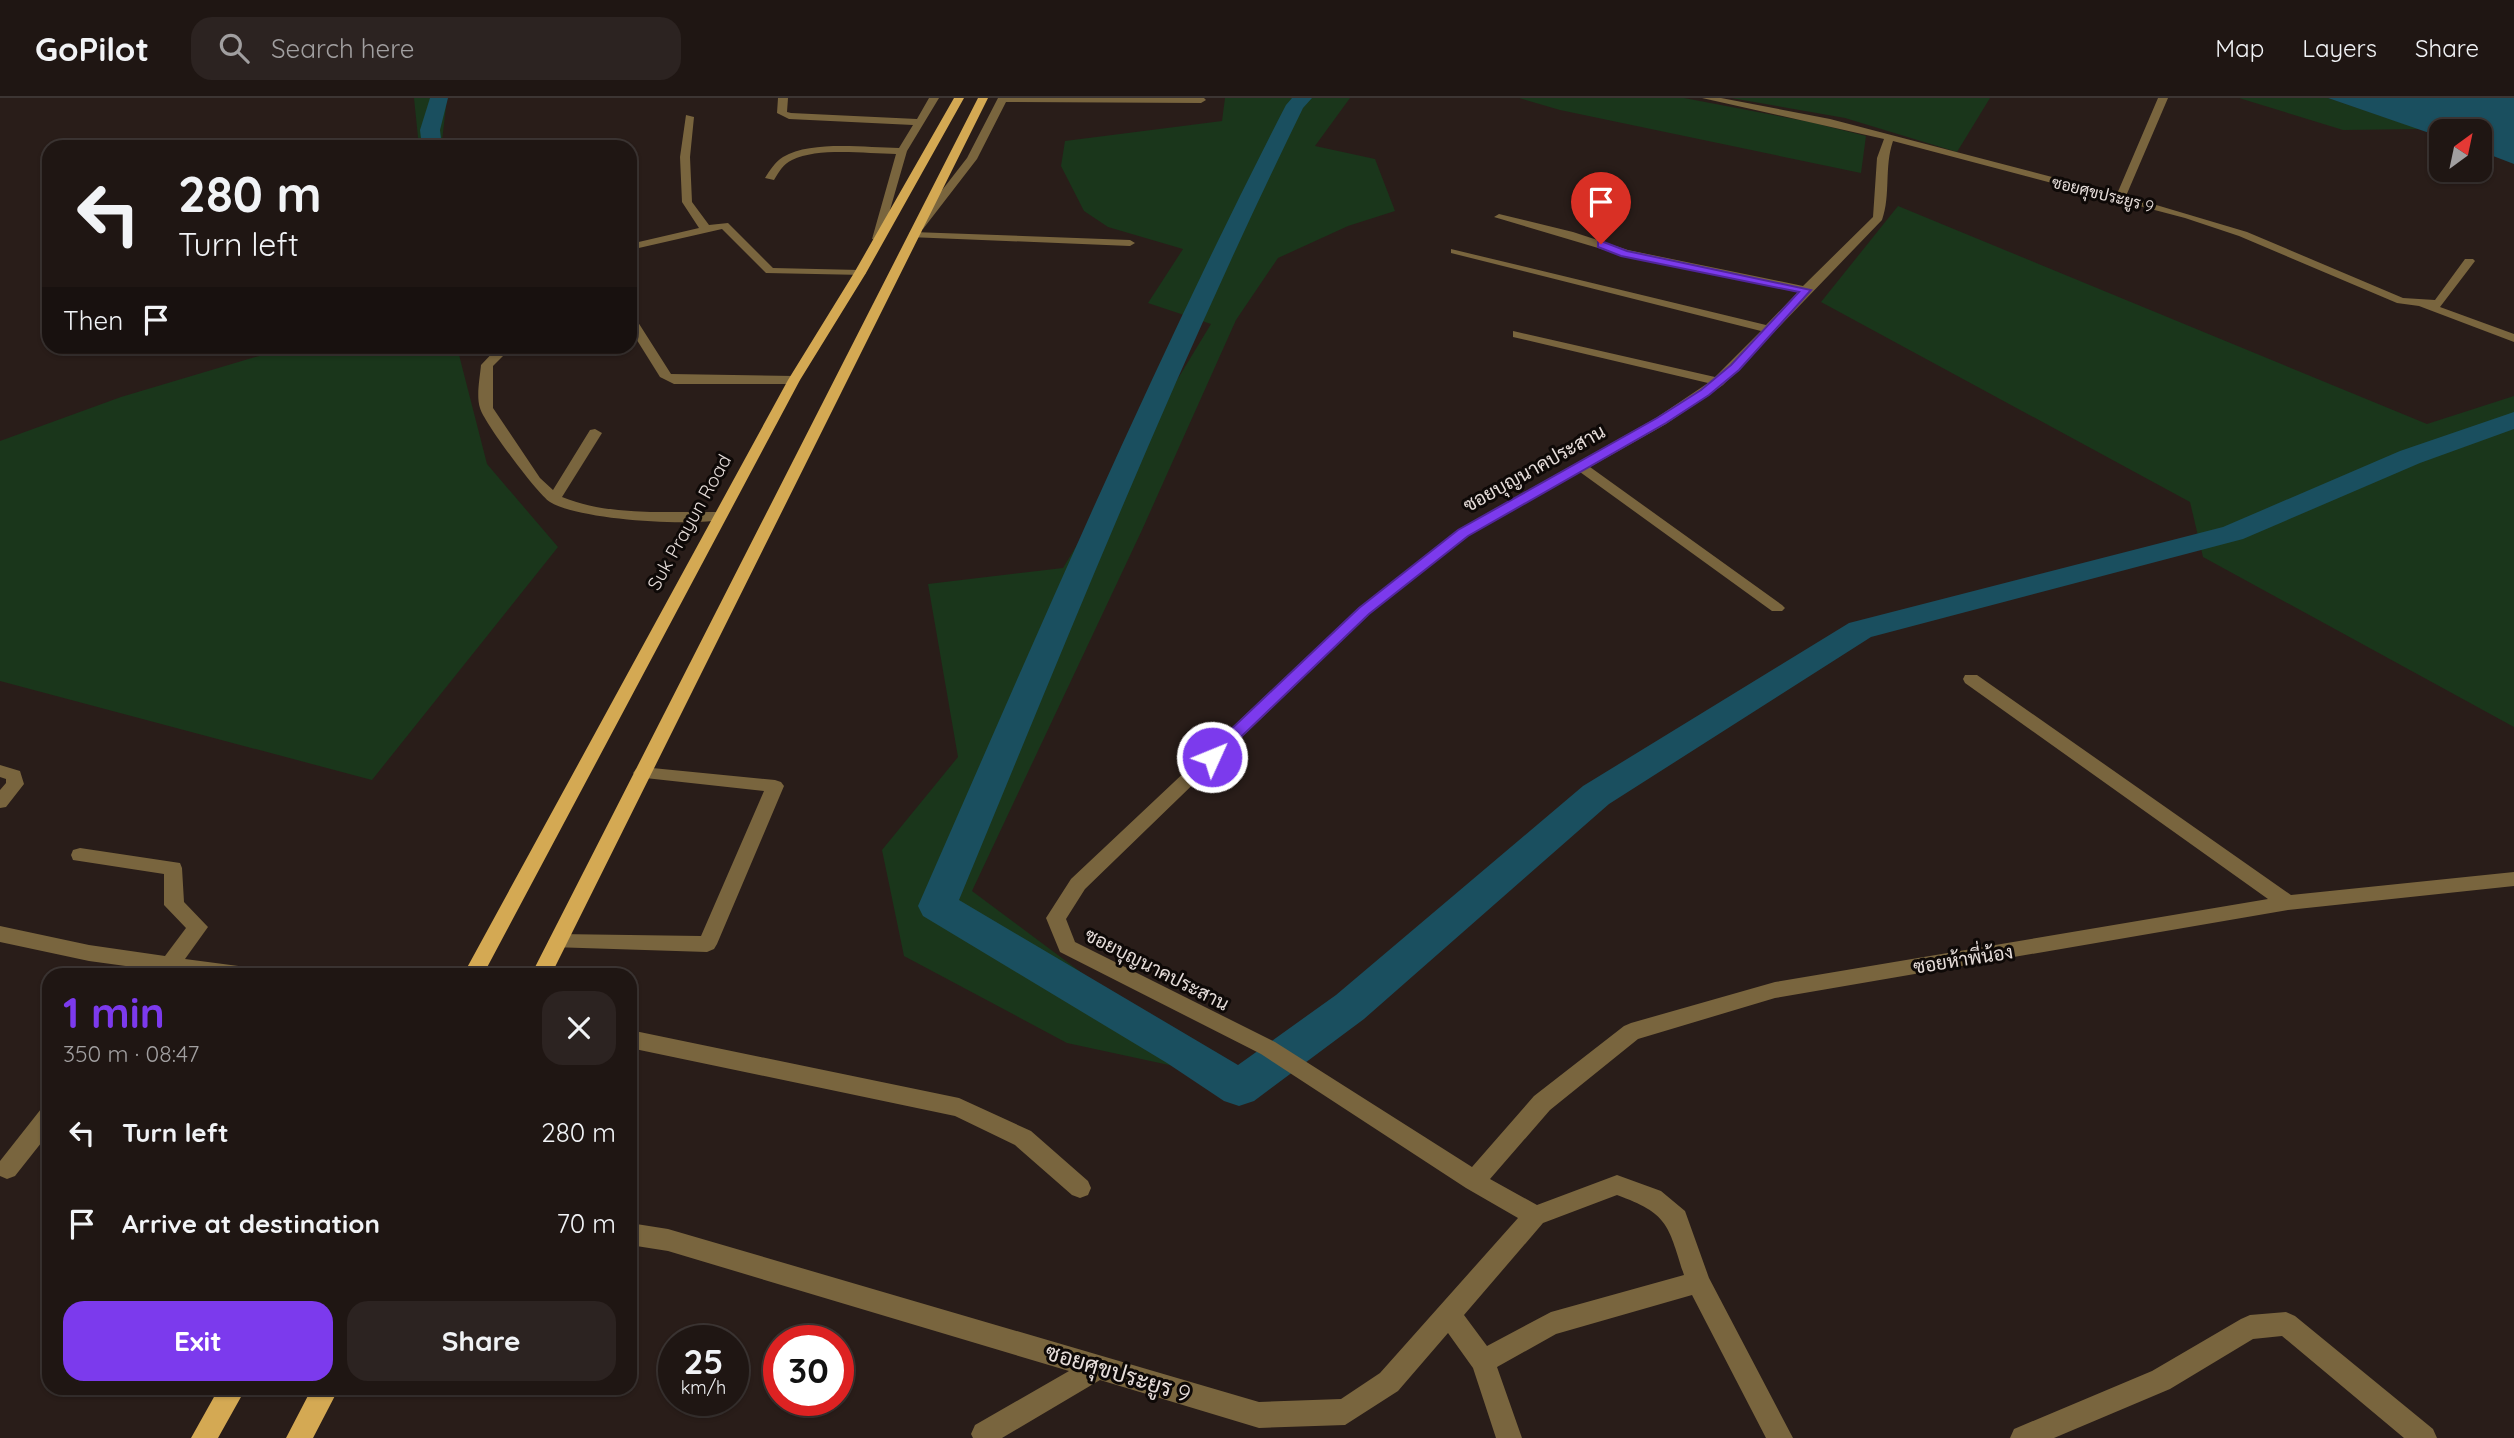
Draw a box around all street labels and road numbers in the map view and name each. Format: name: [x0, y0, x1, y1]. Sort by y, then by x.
street label: ซอยศุขประยูร 9: [2049, 172, 2156, 218]
street label: ซอยบุญนาคประสาน: [1459, 419, 1610, 518]
street label: Suk Prayun Road: [642, 450, 736, 594]
street label: ซอยบุญนาคประสาน: [1080, 922, 1233, 1017]
street label: ซอยห้าพี่น้อง: [1911, 934, 2015, 979]
street label: ซอยศุขประยูร 9: [1041, 1337, 1194, 1411]

